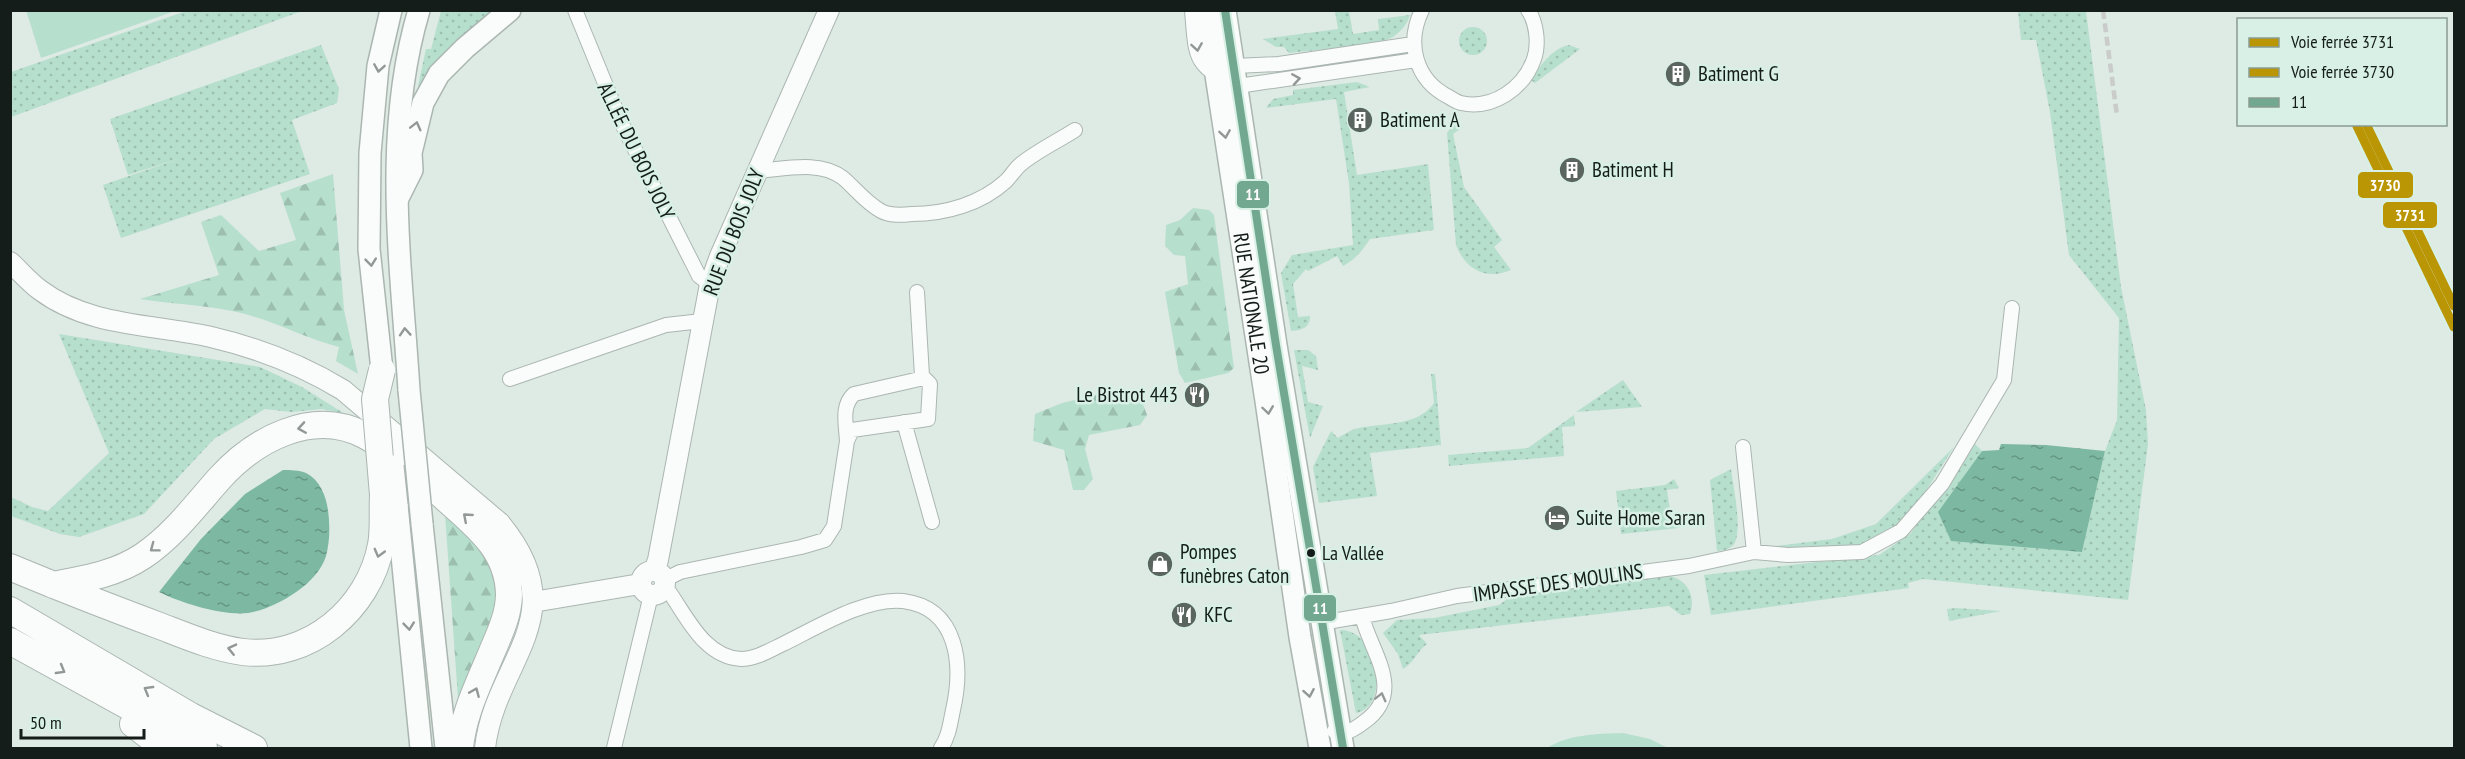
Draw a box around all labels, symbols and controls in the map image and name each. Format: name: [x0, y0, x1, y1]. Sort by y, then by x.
legend: [2237, 18, 2447, 126]
text: Voie ferrée 3731: [2290, 30, 2394, 53]
one-way arrow: [1190, 41, 1203, 51]
building icon: Batiment G: [1663, 59, 1693, 89]
place label: Batiment G: [1698, 60, 1779, 87]
text: Voie ferrée 3730: [2290, 60, 2394, 83]
one-way arrow: [373, 63, 385, 72]
one-way arrow: [1291, 73, 1301, 86]
street label: ALLÉE DU BOIS JOLY: [592, 78, 681, 224]
text: 11: [2291, 90, 2307, 113]
building icon: Batiment A: [1345, 105, 1375, 135]
place label: Batiment A: [1380, 106, 1460, 133]
one-way arrow: [409, 121, 422, 131]
one-way arrow: [1218, 129, 1230, 139]
building icon: Batiment H: [1557, 155, 1587, 185]
place label: Batiment H: [1592, 156, 1674, 183]
street label: RUE DU BOIS JOLY: [697, 164, 770, 299]
line badge: 3730: [2357, 171, 2414, 199]
text: 3730: [2370, 175, 2401, 195]
line badge: 11: [1236, 180, 1270, 209]
text: 11: [1245, 184, 1261, 204]
line badge: 3731: [2382, 201, 2438, 229]
text: 3731: [2395, 205, 2425, 225]
street label: RUE NATIONALE 20: [1227, 231, 1276, 376]
one-way arrow: [364, 257, 377, 267]
one-way arrow: [399, 327, 412, 336]
restaurant icon: Le Bistrot 443: [1182, 380, 1212, 410]
place label: Le Bistrot 443: [1076, 381, 1178, 408]
one-way arrow: [1261, 405, 1273, 414]
one-way arrow: [298, 421, 308, 434]
hotel icon: Suite Home Saran: [1542, 503, 1572, 533]
place label: Suite Home Saran: [1576, 504, 1705, 531]
one-way arrow: [463, 513, 474, 524]
place label: Pompes funèbres Caton: [1180, 538, 1289, 589]
place label: La Vallée: [1322, 540, 1384, 566]
one-way arrow: [150, 541, 161, 552]
one-way arrow: [374, 547, 386, 558]
marker: La Vallée: [1305, 547, 1317, 559]
shop icon: Pompes funèbres Caton: [1145, 549, 1175, 579]
street label: IMPASSE DES MOULINS: [1471, 557, 1645, 608]
line badge: 11: [1303, 594, 1337, 622]
text: 11: [1312, 598, 1328, 618]
restaurant icon: KFC: [1169, 600, 1199, 630]
place label: KFC: [1204, 601, 1233, 628]
one-way arrow: [402, 622, 415, 631]
one-way arrow: [227, 644, 237, 657]
one-way arrow: [55, 662, 66, 674]
one-way arrow: [143, 686, 154, 698]
one-way arrow: [1302, 687, 1315, 697]
one-way arrow: [468, 688, 480, 699]
one-way arrow: [1374, 692, 1387, 702]
scale bar: [21, 702, 144, 740]
text: 50 m: [30, 711, 62, 734]

